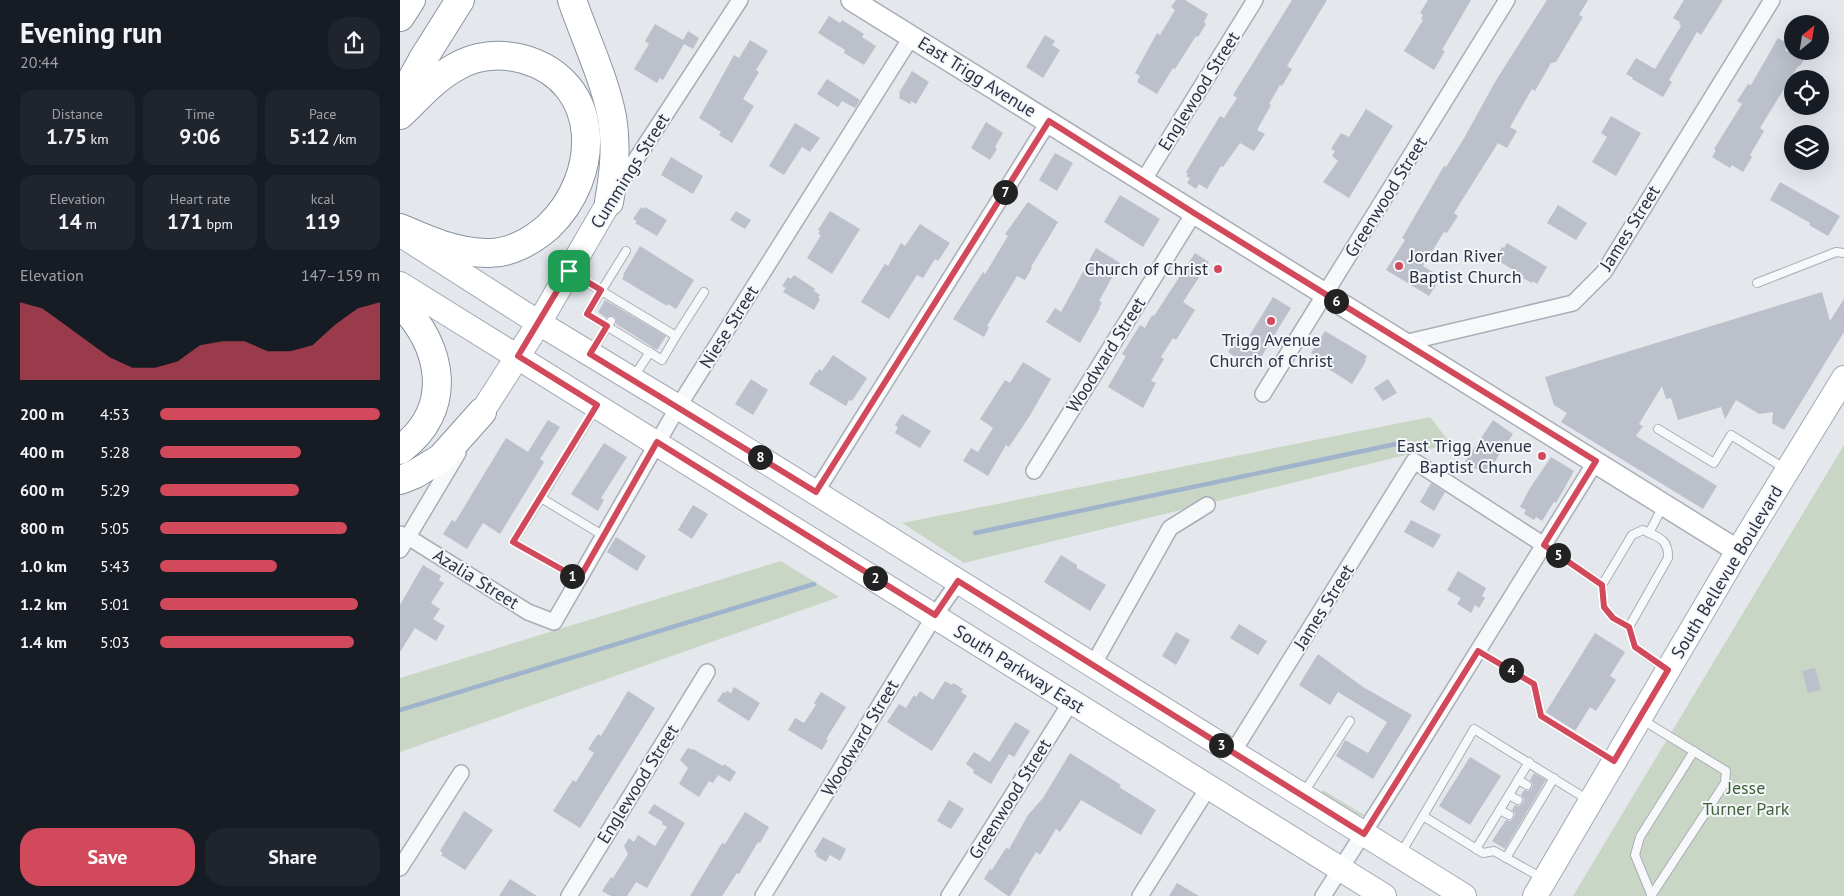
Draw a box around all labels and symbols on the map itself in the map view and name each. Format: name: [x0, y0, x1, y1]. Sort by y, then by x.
north arrow: [1784, 15, 1829, 60]
street label: Englewood Street: [1153, 27, 1244, 155]
street label: East Trigg Avenue: [914, 31, 1041, 122]
street label: Cummings Street: [585, 109, 674, 233]
street label: Greenwood Street: [1339, 132, 1432, 261]
pin: 7: [992, 180, 1018, 204]
street label: James Street: [1594, 181, 1665, 276]
place label: Jordan River Baptist Church: [1408, 244, 1522, 288]
pin: [548, 250, 590, 292]
place label: Church of Christ: [1085, 257, 1208, 280]
marker: Jordan River Baptist Church: [1393, 260, 1405, 272]
marker: Church of Christ: [1212, 263, 1224, 275]
street label: Niese Street: [694, 281, 763, 373]
pin: 6: [1324, 288, 1348, 314]
street label: Woodward Street: [1061, 293, 1150, 417]
marker: Trigg Avenue Church of Christ: [1265, 315, 1277, 327]
place label: Trigg Avenue Church of Christ: [1209, 328, 1333, 372]
place label: East Trigg Avenue Baptist Church: [1397, 434, 1532, 478]
pin: 8: [748, 444, 772, 470]
marker: East Trigg Avenue Baptist Church: [1536, 450, 1548, 462]
street label: South Bellevue Boulevard: [1666, 481, 1787, 663]
pin: 5: [1546, 542, 1570, 568]
street label: Azalia Street: [429, 543, 523, 614]
street label: James Street: [1288, 560, 1359, 655]
pin: 1: [560, 564, 584, 588]
pin: 2: [862, 566, 888, 590]
street label: South Parkway East: [950, 619, 1089, 718]
pin: 4: [1498, 658, 1524, 682]
street label: Woodward Street: [816, 675, 903, 800]
street label: Englewood Street: [592, 720, 683, 848]
pin: 3: [1208, 732, 1234, 758]
street label: Greenwood Street: [963, 734, 1056, 863]
park label: Jesse Turner Park: [1703, 776, 1790, 820]

